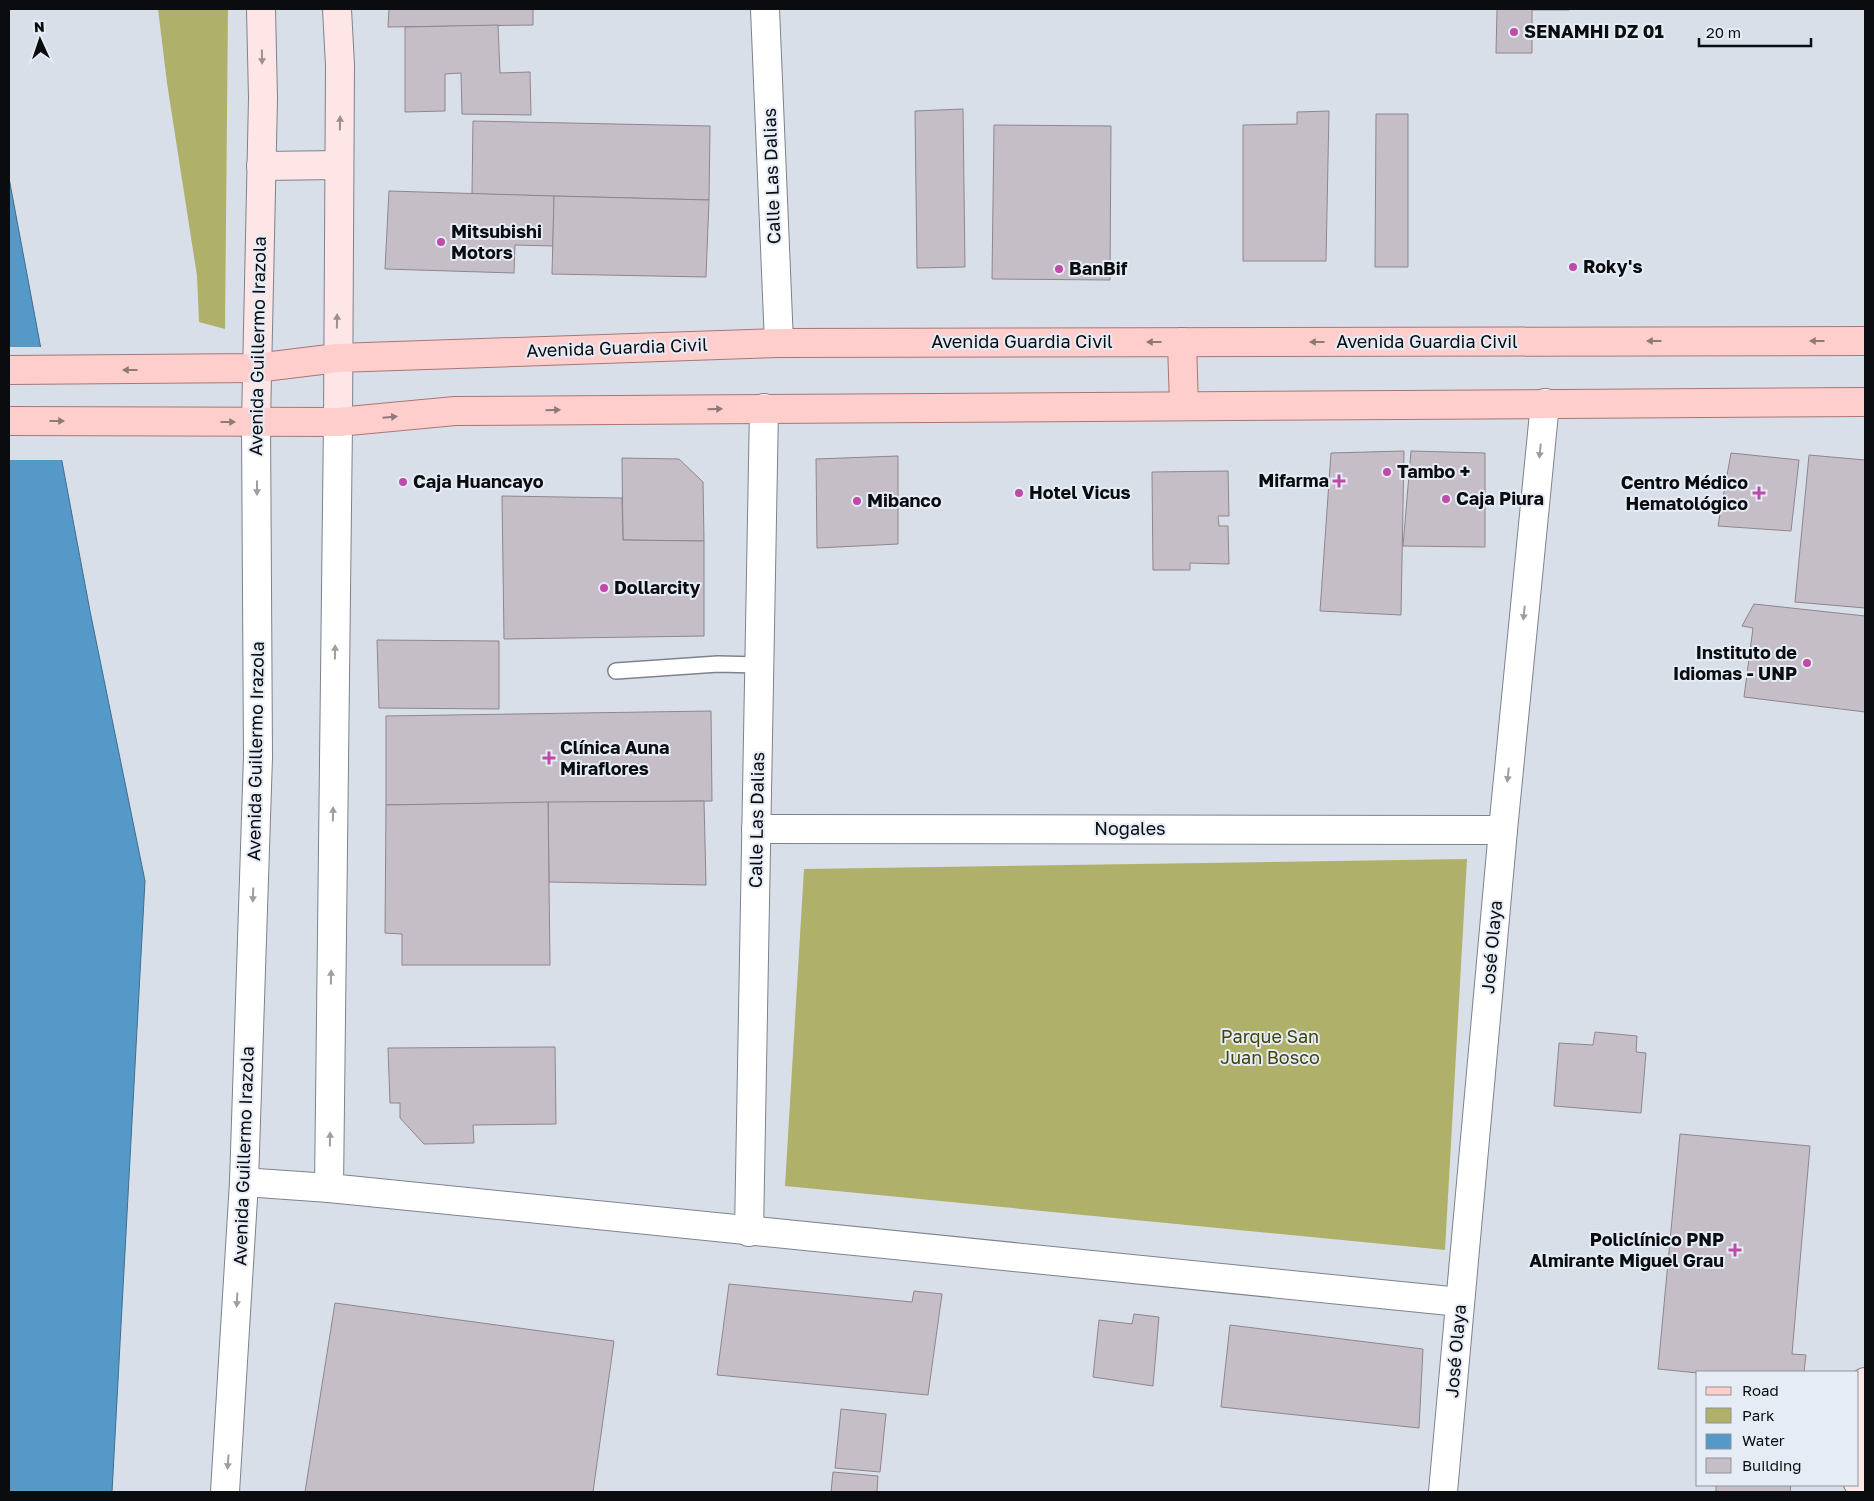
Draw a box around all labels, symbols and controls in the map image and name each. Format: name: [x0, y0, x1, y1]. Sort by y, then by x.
north arrow: [15, 15, 65, 65]
scale bar: [1699, 15, 1812, 47]
text: N: [34, 18, 45, 35]
place label: SENAMHI DZ 01: [1524, 20, 1664, 42]
text: 20 m: [1706, 23, 1741, 41]
marker: SENAMHI DZ 01: [1508, 26, 1520, 38]
one-way arrow: [258, 50, 266, 66]
street label: Calle Las Dalias: [758, 107, 784, 245]
one-way arrow: [336, 115, 344, 131]
place label: Mitsubishi Motors: [451, 220, 542, 263]
street label: Avenida Guillermo Irazola: [244, 236, 270, 456]
marker: Mitsubishi Motors: [435, 236, 447, 248]
place label: Roky's: [1583, 255, 1642, 277]
place label: BanBif: [1069, 257, 1128, 279]
marker: Roky's: [1567, 261, 1579, 273]
marker: BanBif: [1053, 263, 1065, 275]
one-way arrow: [333, 312, 341, 328]
street label: Avenida Guardia Civil: [931, 330, 1113, 352]
street label: Avenida Guardia Civil: [1336, 330, 1518, 352]
street label: Avenida Guardia Civil: [526, 333, 708, 361]
one-way arrow: [1646, 337, 1662, 345]
one-way arrow: [1808, 337, 1824, 345]
one-way arrow: [1146, 338, 1162, 346]
one-way arrow: [1308, 338, 1324, 346]
one-way arrow: [122, 366, 138, 374]
one-way arrow: [707, 405, 723, 413]
one-way arrow: [545, 406, 561, 414]
one-way arrow: [383, 413, 399, 421]
one-way arrow: [50, 417, 66, 425]
one-way arrow: [220, 418, 236, 426]
one-way arrow: [1536, 444, 1544, 460]
place label: Tambo +: [1397, 460, 1470, 482]
marker: Tambo +: [1381, 466, 1393, 478]
place label: Mifarma: [1258, 469, 1329, 491]
place label: Caja Huancayo: [413, 470, 544, 492]
place label: Centro Médico Hematológico: [1621, 471, 1748, 514]
marker: Mifarma: [1333, 475, 1345, 487]
marker: Caja Huancayo: [397, 476, 409, 488]
one-way arrow: [253, 480, 261, 496]
place label: Hotel Vicus: [1029, 481, 1131, 503]
marker: Centro Médico Hematológico: [1752, 486, 1766, 500]
marker: Hotel Vicus: [1013, 487, 1025, 499]
place label: Caja Piura: [1456, 487, 1544, 509]
place label: Mibanco: [867, 489, 942, 511]
marker: Caja Piura: [1440, 493, 1452, 505]
marker: Mibanco: [851, 495, 863, 507]
place label: Dollarcity: [614, 576, 701, 598]
marker: Dollarcity: [598, 582, 610, 594]
one-way arrow: [1520, 605, 1528, 621]
street label: Avenida Guillermo Irazola: [242, 641, 268, 861]
place label: Instituto de Idiomas - UNP: [1673, 641, 1797, 684]
one-way arrow: [331, 643, 339, 659]
marker: Instituto de Idiomas - UNP: [1801, 657, 1813, 669]
place label: Clínica Auna Miraflores: [560, 736, 669, 779]
marker: Clínica Auna Miraflores: [542, 751, 556, 765]
street label: Calle Las Dalias: [744, 752, 768, 888]
one-way arrow: [1504, 767, 1512, 783]
one-way arrow: [329, 806, 337, 822]
street label: Nogales: [1094, 817, 1166, 839]
one-way arrow: [249, 888, 257, 904]
street label: José Olaya: [1476, 899, 1506, 995]
one-way arrow: [327, 968, 335, 984]
park label: Parque San Juan Bosco: [1220, 1025, 1320, 1068]
street label: Avenida Guillermo Irazola: [228, 1046, 258, 1266]
one-way arrow: [326, 1131, 334, 1147]
place label: Policlínico PNP Almirante Miguel Grau: [1529, 1228, 1724, 1271]
marker: Policlínico PNP Almirante Miguel Grau: [1728, 1243, 1742, 1257]
one-way arrow: [233, 1292, 241, 1308]
street label: José Olaya: [1440, 1303, 1470, 1399]
legend: [1696, 1371, 1859, 1486]
text: Road: [1742, 1381, 1779, 1399]
text: Park: [1742, 1406, 1775, 1424]
text: Water: [1742, 1431, 1785, 1449]
one-way arrow: [224, 1455, 232, 1471]
text: Building: [1742, 1456, 1802, 1474]

